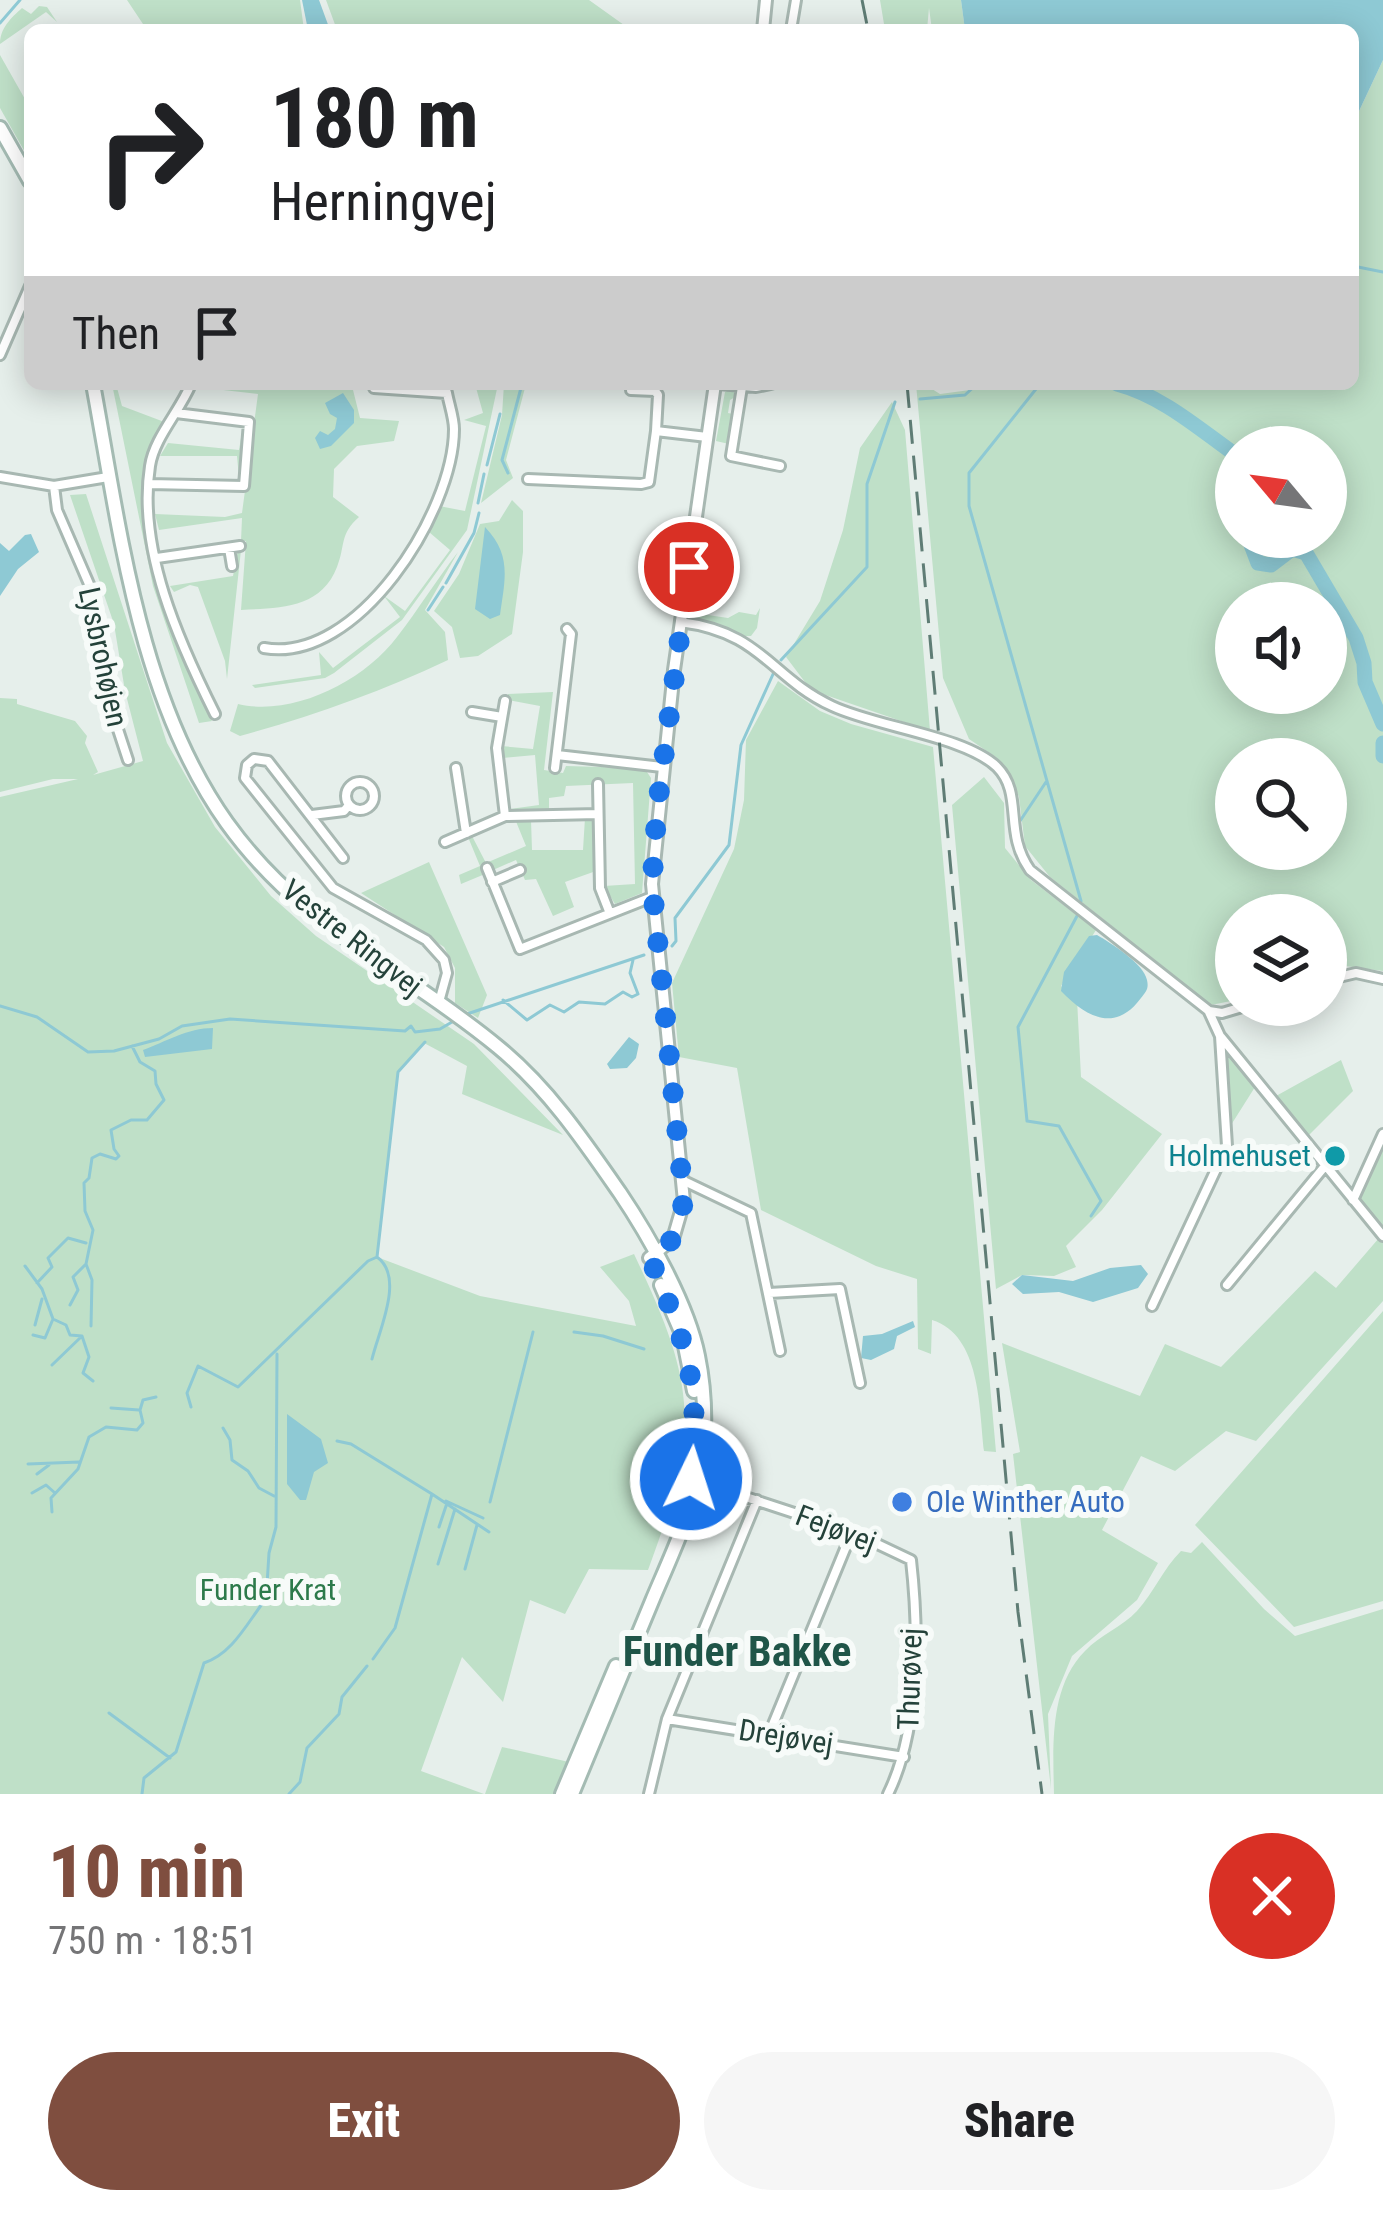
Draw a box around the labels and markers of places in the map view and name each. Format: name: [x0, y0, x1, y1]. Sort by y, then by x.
pin: [638, 516, 740, 618]
place label: Holmehuset: [1168, 1138, 1311, 1173]
marker: Holmehuset: [1322, 1143, 1348, 1169]
place label: Ole Winther Auto: [926, 1484, 1125, 1519]
marker: Ole Winther Auto: [889, 1489, 915, 1515]

